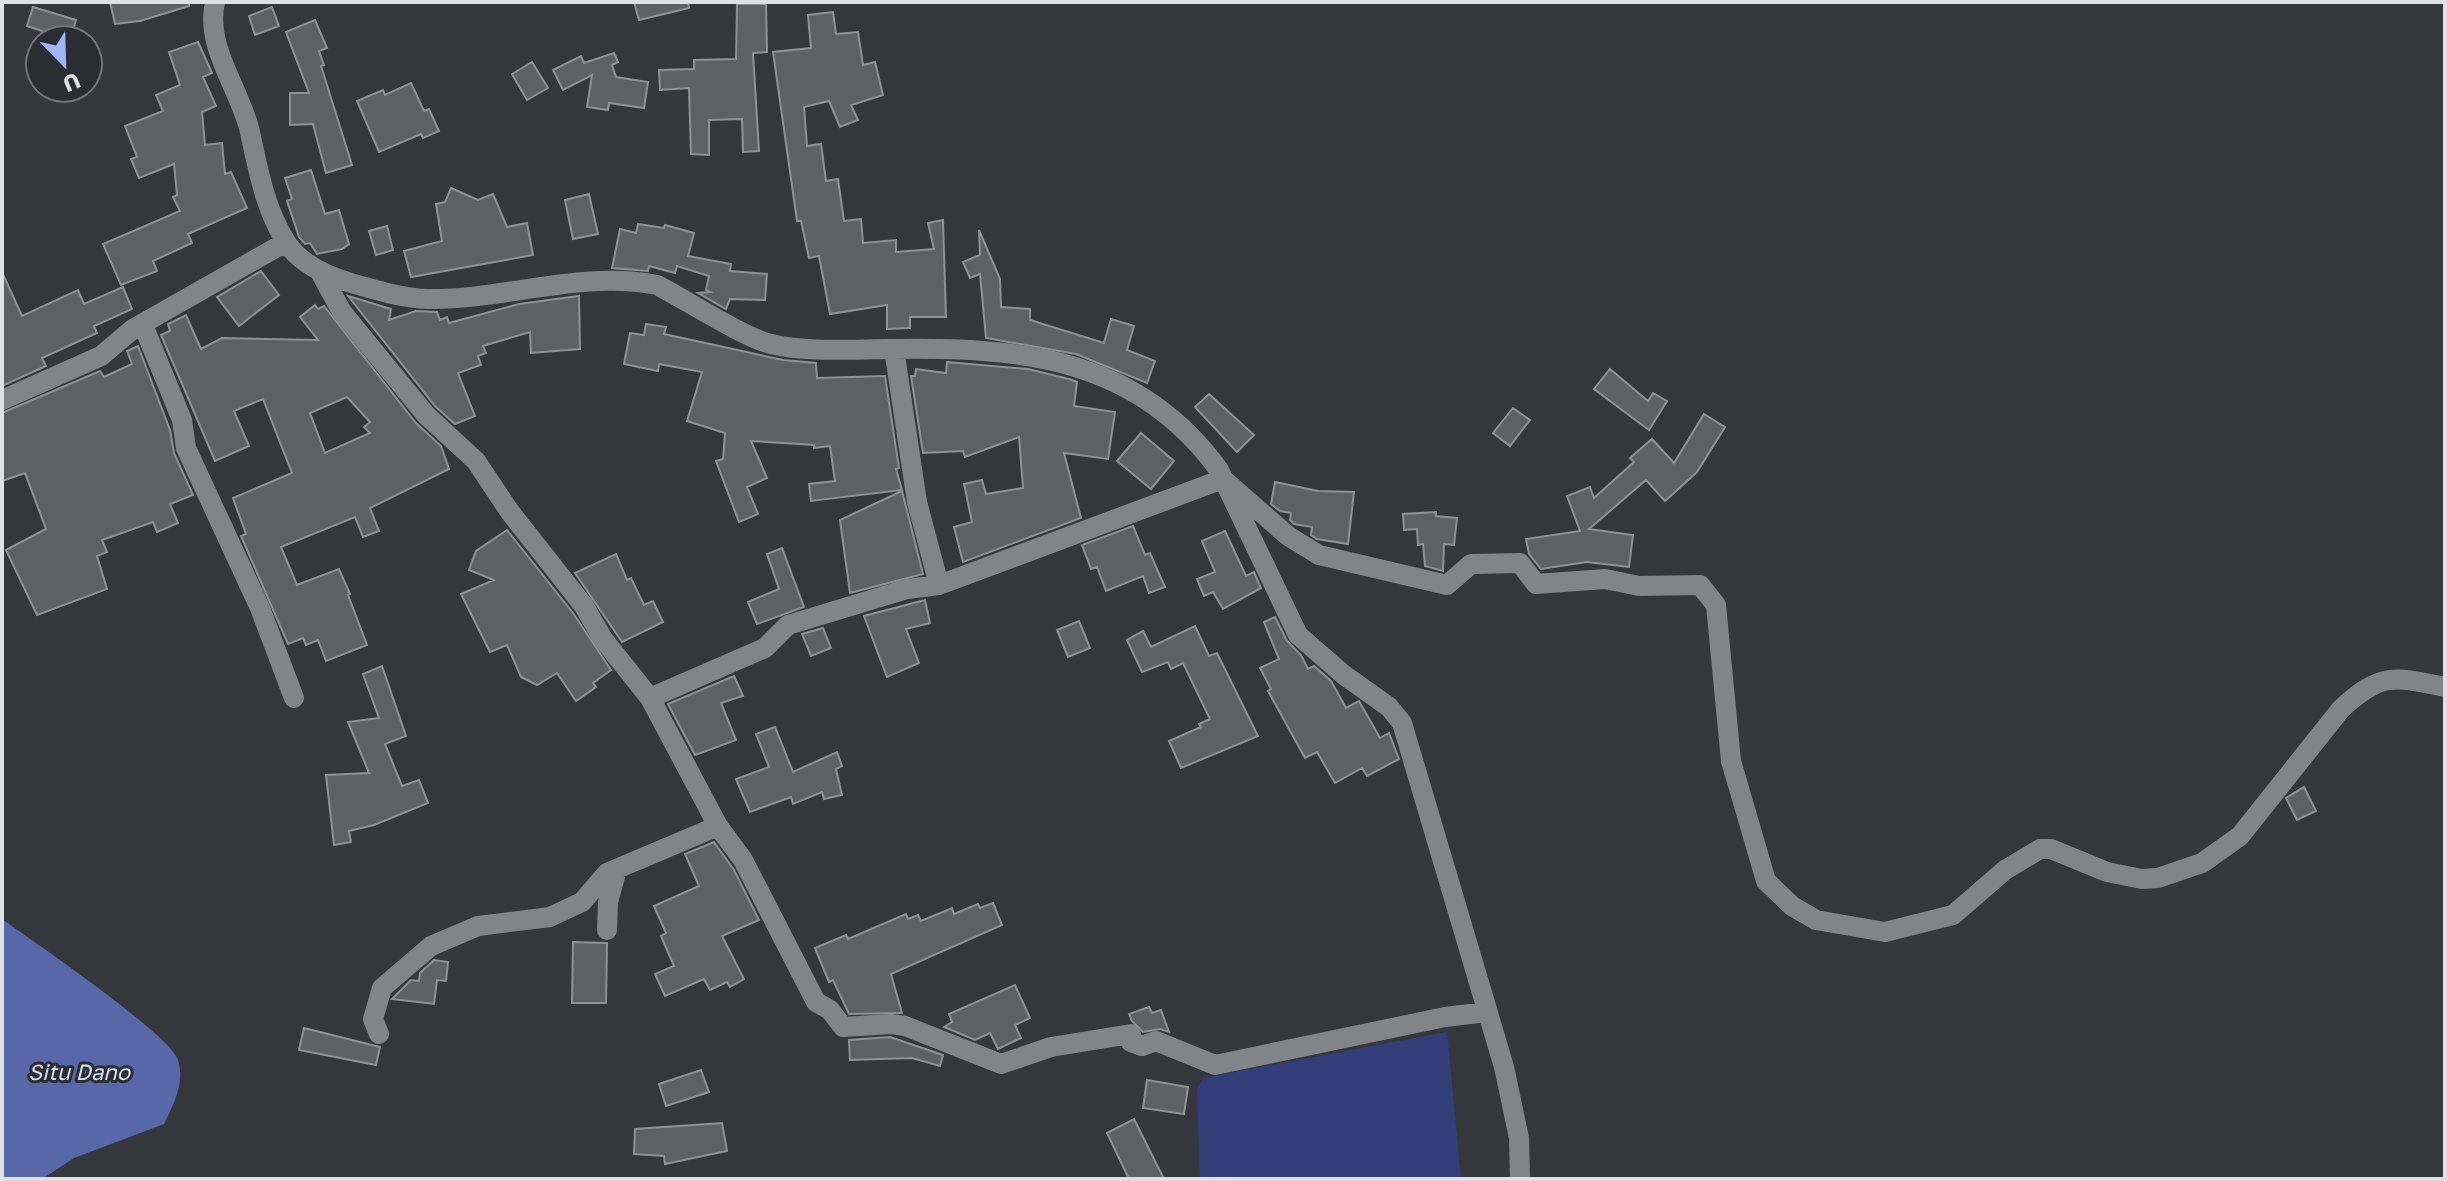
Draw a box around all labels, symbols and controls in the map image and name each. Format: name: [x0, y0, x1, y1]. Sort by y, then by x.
north arrow: [24, 24, 104, 104]
text: U: [59, 67, 85, 98]
water label: Situ Dano: [28, 1058, 132, 1085]

